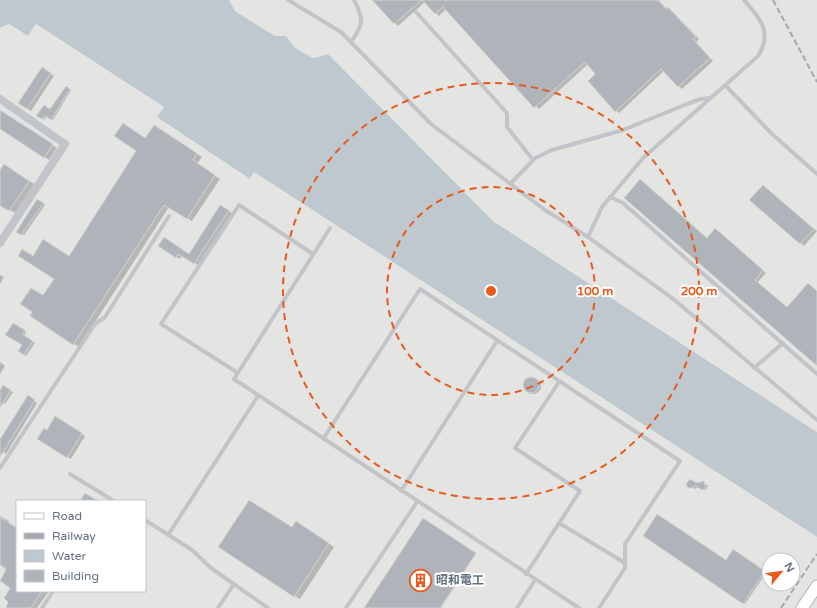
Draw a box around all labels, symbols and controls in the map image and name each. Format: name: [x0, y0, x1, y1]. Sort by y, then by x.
centre of rings: [484, 284, 498, 298]
text: 100 m: [577, 284, 613, 298]
text: 200 m: [681, 284, 717, 298]
legend: [16, 500, 146, 592]
text: Road: [52, 509, 82, 523]
text: Railway: [52, 529, 96, 543]
text: Water: [52, 549, 87, 563]
north arrow: [761, 552, 801, 592]
text: N: [781, 560, 797, 574]
building icon: 昭和電工: [407, 567, 433, 593]
text: Building: [52, 569, 99, 583]
place label: 昭和電工: [436, 573, 484, 587]

